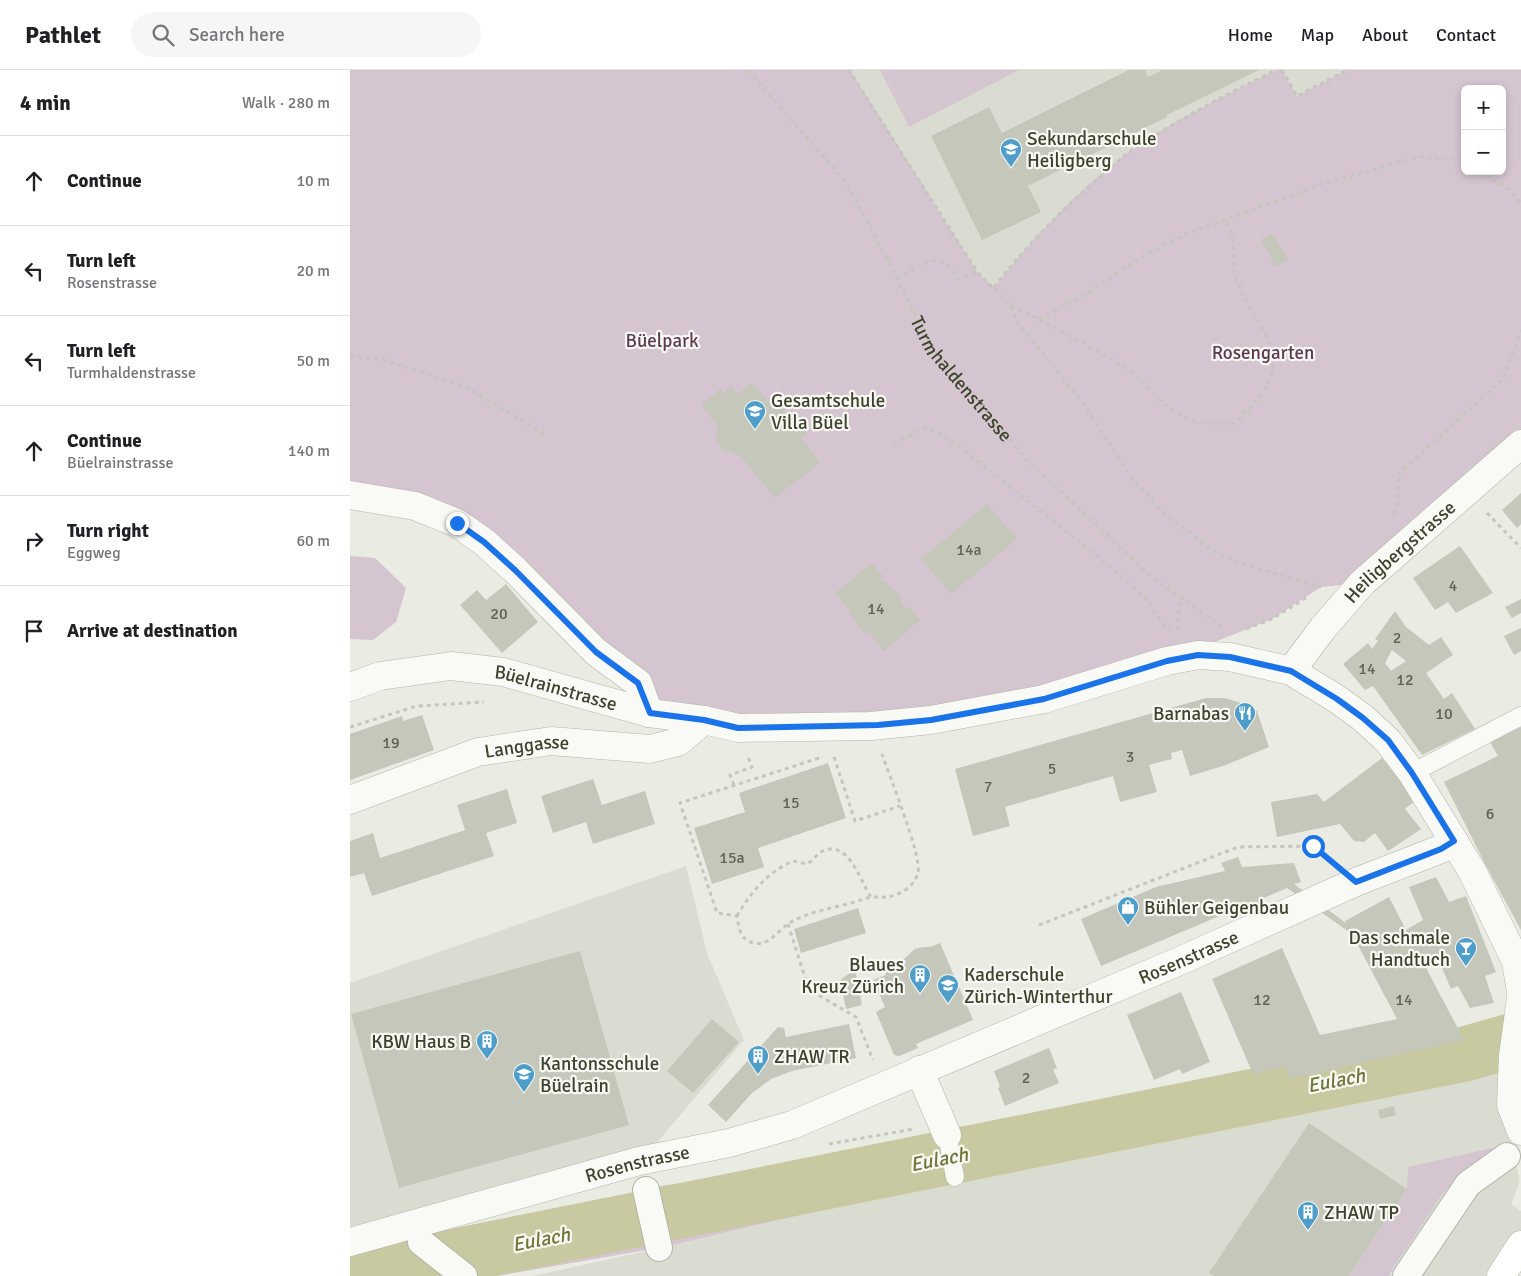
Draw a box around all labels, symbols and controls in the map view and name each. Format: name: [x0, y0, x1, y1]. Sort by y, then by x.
search box: [131, 12, 481, 57]
text: Pathlet: [25, 20, 101, 50]
icon: search: [149, 21, 177, 49]
text: Search here: [189, 23, 285, 47]
text: Home: [1228, 24, 1273, 46]
text: Map: [1301, 24, 1334, 46]
text: About: [1362, 24, 1408, 46]
text: Contact: [1436, 24, 1496, 46]
map controls: [1461, 85, 1506, 175]
button: +: [1461, 85, 1506, 130]
text: 4 min: [20, 90, 71, 116]
text: Walk · 280 m: [242, 93, 330, 113]
place label: Sekundarschule Heiligberg: [1027, 127, 1157, 173]
button: −: [1461, 130, 1506, 175]
school or university icon: Sekundarschule Heiligberg: [999, 137, 1023, 168]
icon: ahead: [20, 167, 48, 195]
text: Continue: [67, 169, 142, 193]
text: 10 m: [296, 171, 330, 191]
text: Turn left: [67, 249, 136, 273]
icon: left: [20, 257, 48, 285]
text: 20 m: [296, 261, 330, 281]
text: Rosenstrasse: [67, 273, 157, 293]
street label: Turmhaldenstrasse: [905, 312, 1017, 447]
park label: Büelpark: [625, 329, 699, 353]
text: Turn left: [67, 339, 136, 363]
park label: Rosengarten: [1212, 341, 1314, 365]
icon: left: [20, 347, 48, 375]
text: 50 m: [296, 351, 330, 371]
text: Turmhaldenstrasse: [67, 363, 196, 383]
place label: Gesamtschule Villa Büel: [771, 389, 885, 435]
school or university icon: Gesamtschule Villa Büel: [743, 399, 767, 430]
text: Continue: [67, 429, 142, 453]
icon: ahead: [20, 437, 48, 465]
text: 140 m: [288, 441, 330, 461]
text: Büelrainstrasse: [67, 453, 174, 473]
street label: Heiligbergstrasse: [1339, 496, 1461, 608]
route end: [446, 512, 469, 535]
text: Turn right: [67, 519, 149, 543]
icon: right: [20, 527, 48, 555]
text: 60 m: [296, 531, 330, 551]
house number: 14a: [956, 540, 982, 560]
text: Eggweg: [67, 543, 121, 563]
house number: 4: [1449, 576, 1458, 596]
house number: 14: [867, 599, 885, 619]
house number: 20: [490, 604, 508, 624]
icon: arrive: [20, 617, 48, 645]
text: Arrive at destination: [67, 619, 238, 643]
house number: 2: [1393, 628, 1401, 648]
house number: 14: [1358, 659, 1376, 679]
street label: Büelrainstrasse: [493, 660, 620, 717]
house number: 12: [1396, 670, 1414, 690]
restaurant icon: Barnabas: [1233, 701, 1257, 732]
place label: Barnabas: [1153, 702, 1229, 726]
house number: 10: [1435, 704, 1453, 724]
street label: Langgasse: [483, 730, 570, 764]
house number: 19: [382, 733, 400, 753]
house number: 3: [1126, 747, 1134, 767]
house number: 5: [1048, 759, 1056, 779]
house number: 7: [984, 777, 992, 797]
house number: 15: [782, 793, 800, 813]
house number: 6: [1486, 804, 1494, 824]
route start: [1302, 835, 1325, 858]
house number: 15a: [719, 848, 745, 868]
shop icon: Bühler Geigenbau: [1116, 895, 1140, 926]
place label: Bühler Geigenbau: [1144, 896, 1289, 920]
street label: Rosenstrasse: [1135, 925, 1243, 990]
place label: Das schmale Handtuch: [1348, 926, 1450, 972]
bar icon: Das schmale Handtuch: [1454, 936, 1478, 967]
place label: Blaues Kreuz Zürich: [801, 953, 904, 999]
building icon: Blaues Kreuz Zürich: [908, 963, 932, 994]
place label: Kaderschule Zürich-Winterthur: [964, 963, 1112, 1009]
school or university icon: Kaderschule Zürich-Winterthur: [936, 973, 960, 1004]
house number: 12: [1253, 990, 1271, 1010]
house number: 14: [1395, 990, 1413, 1010]
building icon: KBW Haus B: [475, 1029, 499, 1060]
place label: KBW Haus B: [371, 1030, 471, 1054]
building icon: ZHAW TR: [746, 1044, 770, 1075]
place label: ZHAW TR: [774, 1045, 850, 1069]
place label: Kantonsschule Büelrain: [540, 1052, 659, 1098]
school or university icon: Kantonsschule Büelrain: [512, 1062, 536, 1093]
water label: Eulach: [1305, 1062, 1368, 1098]
house number: 2: [1022, 1068, 1030, 1088]
street label: Rosenstrasse: [582, 1140, 692, 1189]
water label: Eulach: [908, 1141, 971, 1177]
building icon: ZHAW TP: [1296, 1200, 1320, 1231]
place label: ZHAW TP: [1324, 1201, 1399, 1225]
water label: Eulach: [510, 1221, 573, 1257]

